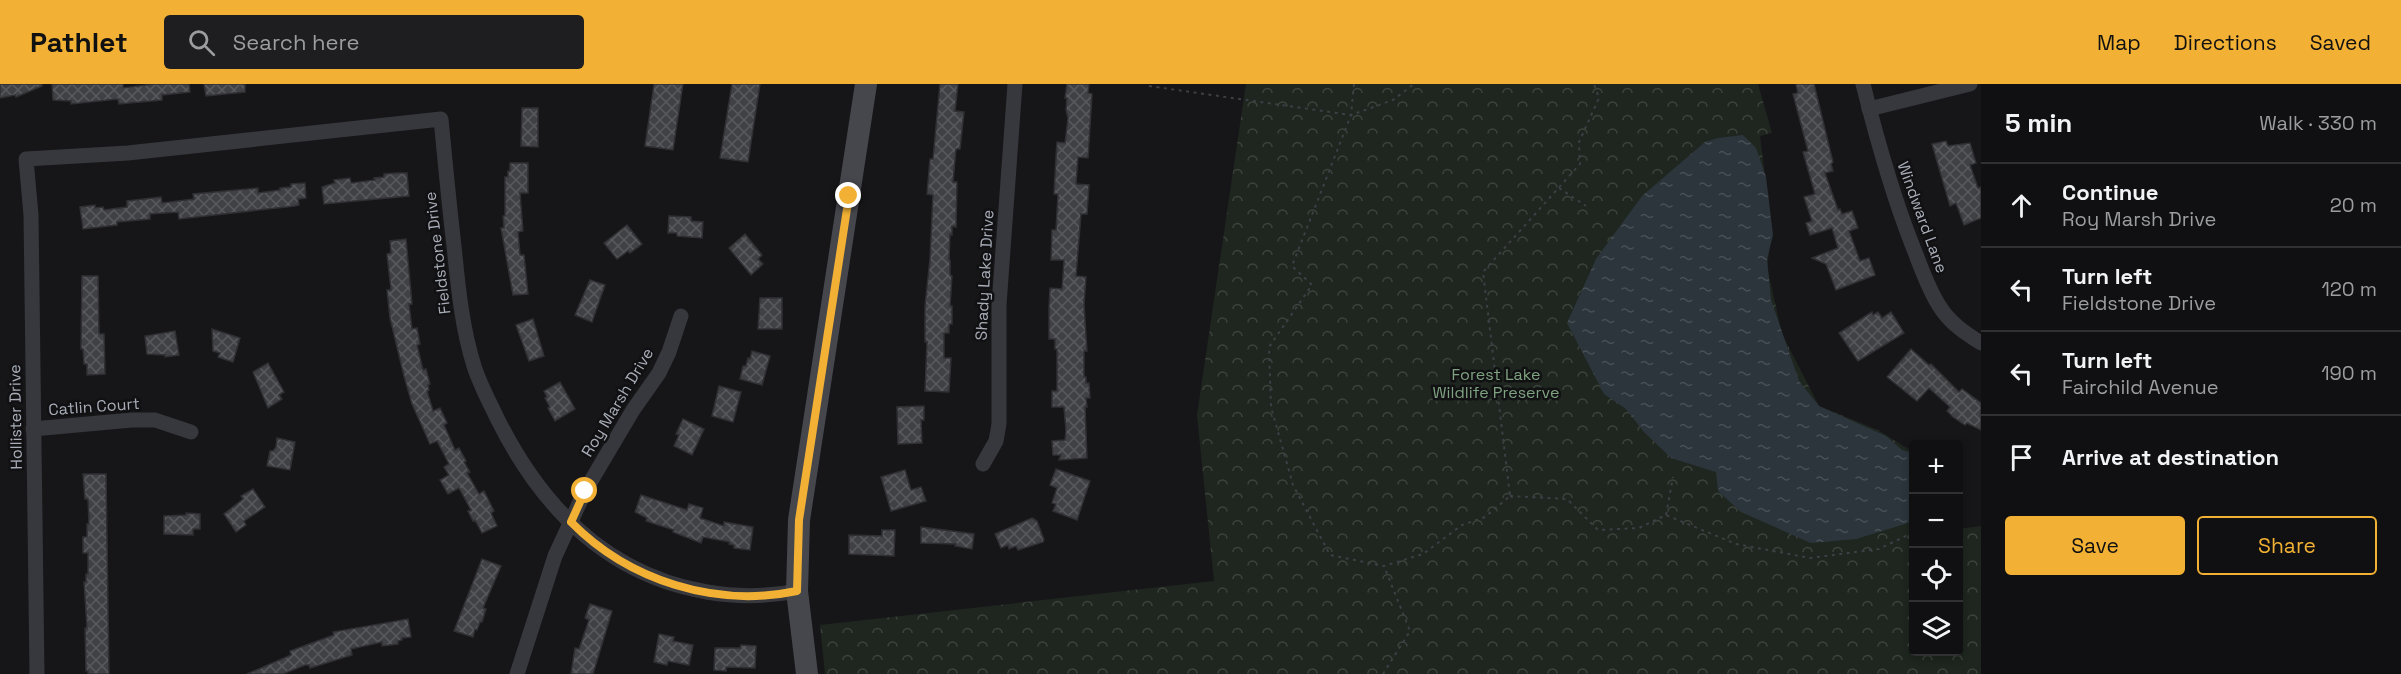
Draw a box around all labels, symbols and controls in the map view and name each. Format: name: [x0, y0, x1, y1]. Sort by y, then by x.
search box: [164, 15, 584, 69]
text: Pathlet: [30, 24, 128, 60]
icon: search: [185, 26, 218, 59]
text: Search here: [233, 28, 360, 56]
text: Map: [2097, 29, 2141, 56]
text: Directions: [2174, 29, 2277, 56]
text: Saved: [2310, 29, 2371, 56]
text: 5 min: [2005, 106, 2072, 140]
text: Walk · 330 m: [2259, 110, 2377, 136]
street label: Windward Lane: [1893, 158, 1952, 276]
text: Continue: [2062, 178, 2158, 206]
route end: [835, 182, 861, 208]
icon: ahead: [2005, 189, 2038, 222]
street label: Fieldstone Drive: [420, 191, 455, 315]
text: 20 m: [2330, 192, 2377, 218]
text: Roy Marsh Drive: [2062, 206, 2216, 232]
street label: Shady Lake Drive: [971, 209, 998, 341]
text: Turn left: [2062, 262, 2152, 290]
icon: left: [2005, 273, 2038, 306]
text: 120 m: [2321, 276, 2377, 302]
text: Fieldstone Drive: [2062, 290, 2216, 316]
street label: Roy Marsh Drive: [577, 344, 658, 461]
text: Turn left: [2062, 346, 2152, 374]
icon: left: [2005, 357, 2038, 390]
text: 190 m: [2321, 360, 2377, 386]
street label: Hollister Drive: [4, 364, 27, 470]
park label: Forest Lake Wildlife Preserve: [1433, 364, 1559, 403]
text: Fairchild Avenue: [2062, 374, 2219, 400]
street label: Catlin Court: [48, 393, 140, 420]
map controls: [1909, 440, 1963, 656]
button: +: [1909, 440, 1963, 494]
icon: arrive: [2005, 441, 2038, 474]
text: Arrive at destination: [2062, 443, 2279, 471]
route start: [571, 477, 597, 503]
button: −: [1909, 494, 1963, 548]
button: Save: [2005, 516, 2185, 575]
button: Share: [2197, 516, 2377, 575]
button: locate: [1909, 548, 1963, 602]
button: layers: [1909, 602, 1963, 656]

